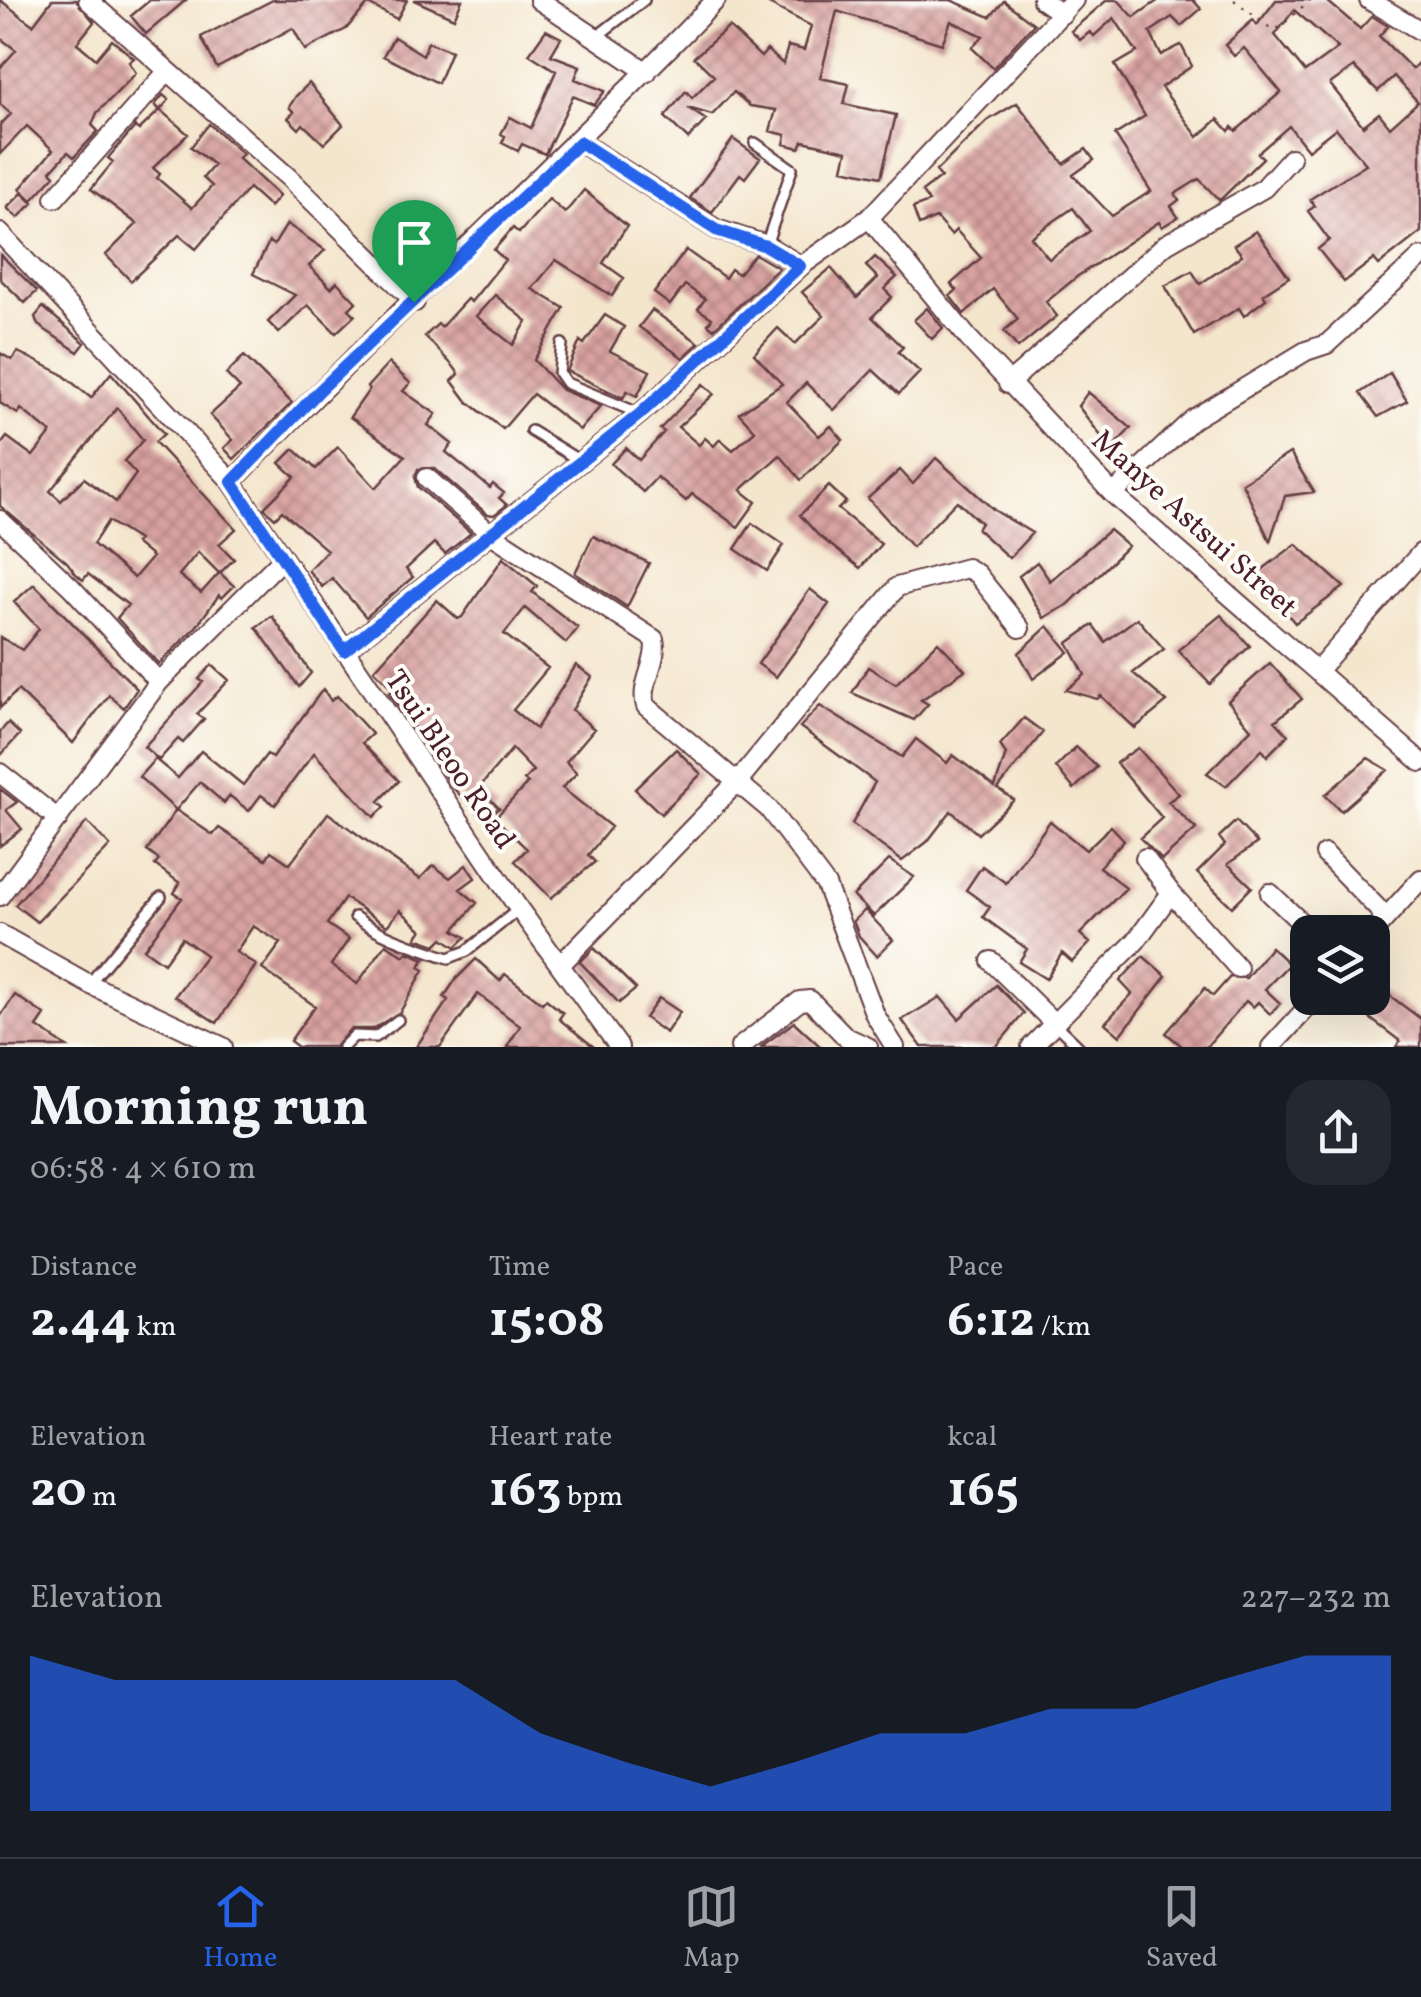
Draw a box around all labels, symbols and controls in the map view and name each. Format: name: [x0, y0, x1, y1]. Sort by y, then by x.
pin: [372, 200, 457, 303]
icon: arrive: [387, 215, 442, 270]
street label: Manye Astsui Street: [1082, 421, 1306, 628]
street label: Tsui Bleoo Road: [374, 662, 525, 858]
map controls: [1290, 915, 1390, 1015]
button: layers: [1290, 915, 1390, 1015]
text: Morning run: [30, 1072, 369, 1148]
button: share: [1286, 1080, 1391, 1185]
text: 06:58 · 4 × 610 m: [30, 1148, 256, 1192]
text: Distance: [30, 1248, 137, 1287]
text: Time: [489, 1248, 550, 1287]
text: Pace: [947, 1248, 1003, 1287]
text: 2.44: [30, 1287, 131, 1357]
text: 15:08: [489, 1287, 605, 1357]
text: 6:12: [947, 1287, 1035, 1357]
text: km: [131, 1308, 176, 1347]
text: /km: [1035, 1308, 1091, 1347]
text: Elevation: [30, 1418, 146, 1457]
text: Heart rate: [489, 1418, 612, 1457]
text: kcal: [947, 1418, 997, 1457]
text: 20: [30, 1457, 87, 1527]
text: 163: [489, 1457, 561, 1527]
text: 165: [947, 1457, 1019, 1527]
text: m: [87, 1478, 117, 1517]
text: bpm: [561, 1478, 623, 1517]
text: Elevation: [30, 1577, 163, 1621]
text: 227–232 m: [1241, 1577, 1391, 1621]
tab: Home: [203, 1879, 277, 1978]
tab: Map: [683, 1879, 739, 1978]
tab: Saved: [1146, 1879, 1218, 1978]

